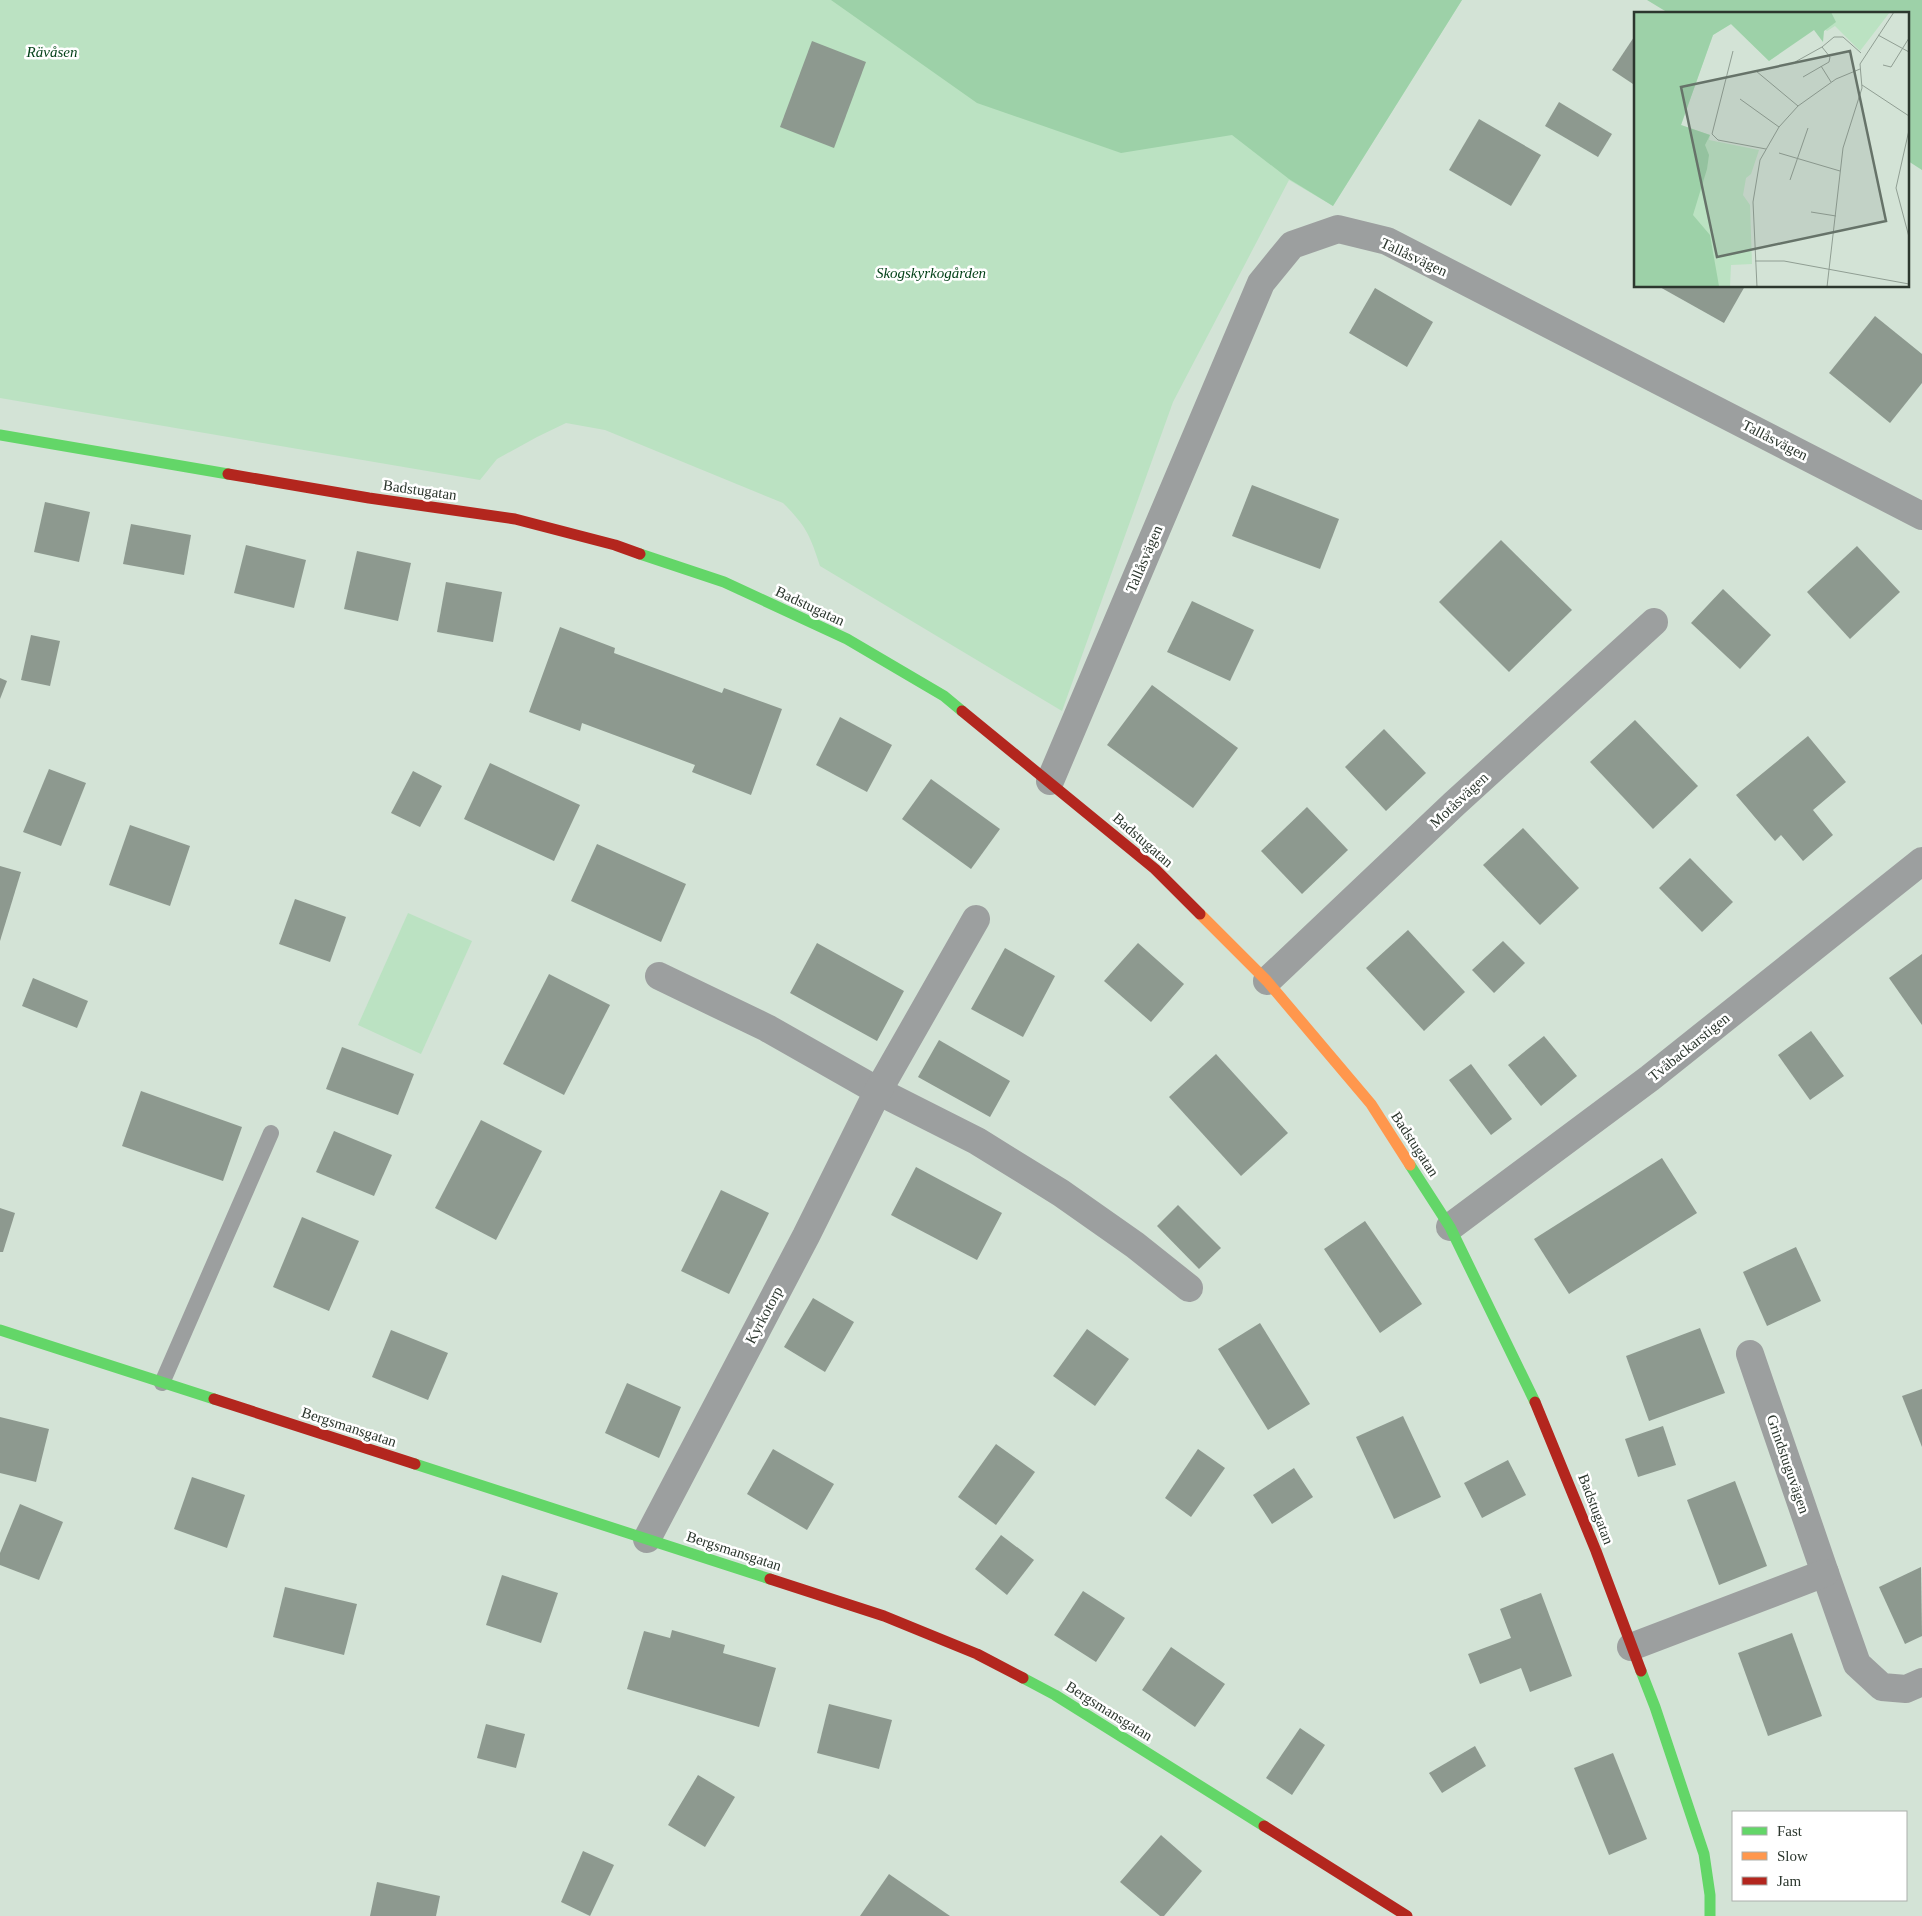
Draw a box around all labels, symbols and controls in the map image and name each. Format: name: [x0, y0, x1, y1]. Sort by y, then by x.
inset map: [1634, 12, 1910, 288]
park label: Rävåsen: [26, 44, 77, 60]
street label: Tallåsvägen: [1378, 235, 1450, 280]
park label: Skogskyrkogården: [876, 265, 986, 281]
street label: Tallåsvägen: [1740, 417, 1811, 464]
street label: Badstugatan: [382, 477, 458, 503]
street label: Tallåsvägen: [1123, 523, 1166, 595]
street label: Badstugatan: [773, 583, 847, 629]
street label: Motåsvägen: [1427, 769, 1492, 831]
street label: Badstugatan: [1110, 810, 1177, 871]
street label: Tvåbackarstigen: [1645, 1009, 1733, 1084]
street label: Badstugatan: [1388, 1109, 1442, 1180]
street label: Kyrkotorp: [742, 1284, 786, 1346]
street label: Bergsmansgatan: [300, 1404, 399, 1450]
street label: Grindstuguvägen: [1764, 1413, 1813, 1516]
street label: Badstugatan: [1575, 1472, 1617, 1547]
street label: Bergsmansgatan: [685, 1528, 784, 1574]
street label: Bergsmansgatan: [1063, 1678, 1156, 1744]
legend: [1732, 1811, 1907, 1901]
text: Fast: [1777, 1823, 1803, 1839]
text: Slow: [1777, 1848, 1808, 1864]
text: Jam: [1777, 1873, 1801, 1889]

